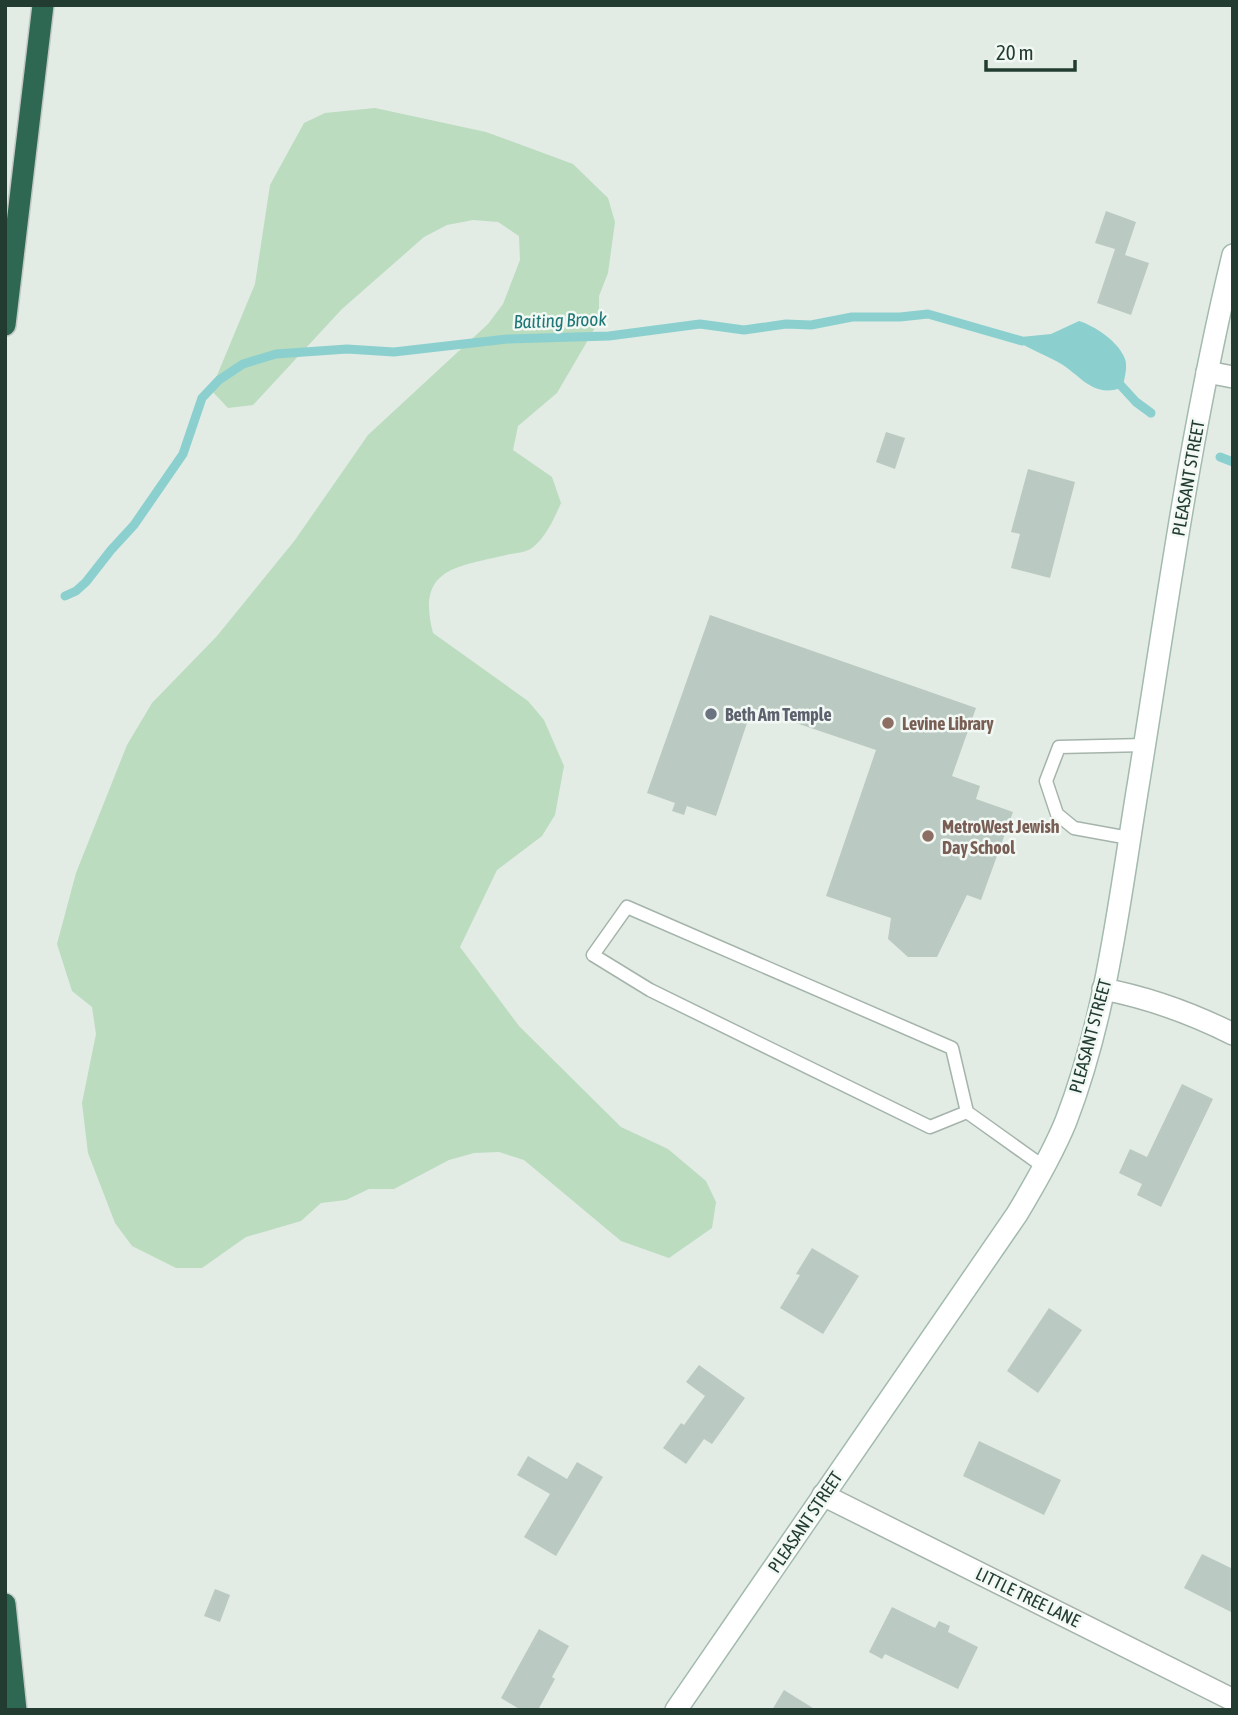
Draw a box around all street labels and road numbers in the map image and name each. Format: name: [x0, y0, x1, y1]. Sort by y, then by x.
street label: PLEASANT STREET: [1167, 418, 1209, 538]
street label: PLEASANT STREET: [1065, 977, 1115, 1095]
street label: PLEASANT STREET: [763, 1467, 847, 1577]
street label: LITTLE TREE LANE: [973, 1563, 1084, 1631]

